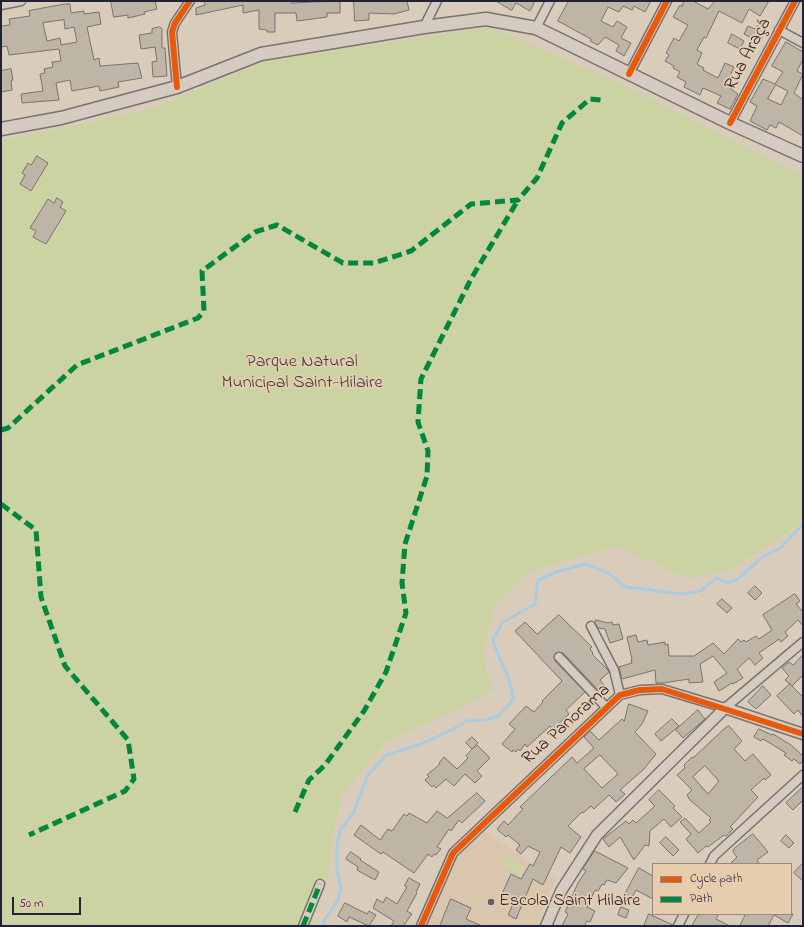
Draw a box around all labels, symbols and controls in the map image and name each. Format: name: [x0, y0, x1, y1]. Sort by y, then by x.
street label: Rua Araçá: [721, 16, 777, 94]
park label: Parque Natural Municipal Saint-Hilaire: [221, 352, 383, 394]
street label: Rua Panorama: [519, 680, 615, 770]
legend: [652, 863, 792, 915]
text: Cycle path: [690, 870, 742, 888]
scale bar: [14, 889, 83, 915]
text: Path: [690, 890, 712, 908]
place label: Escola Saint Hilaire: [499, 891, 640, 913]
text: 50 m: [19, 895, 43, 913]
marker: Escola Saint Hilaire: [486, 897, 496, 907]

